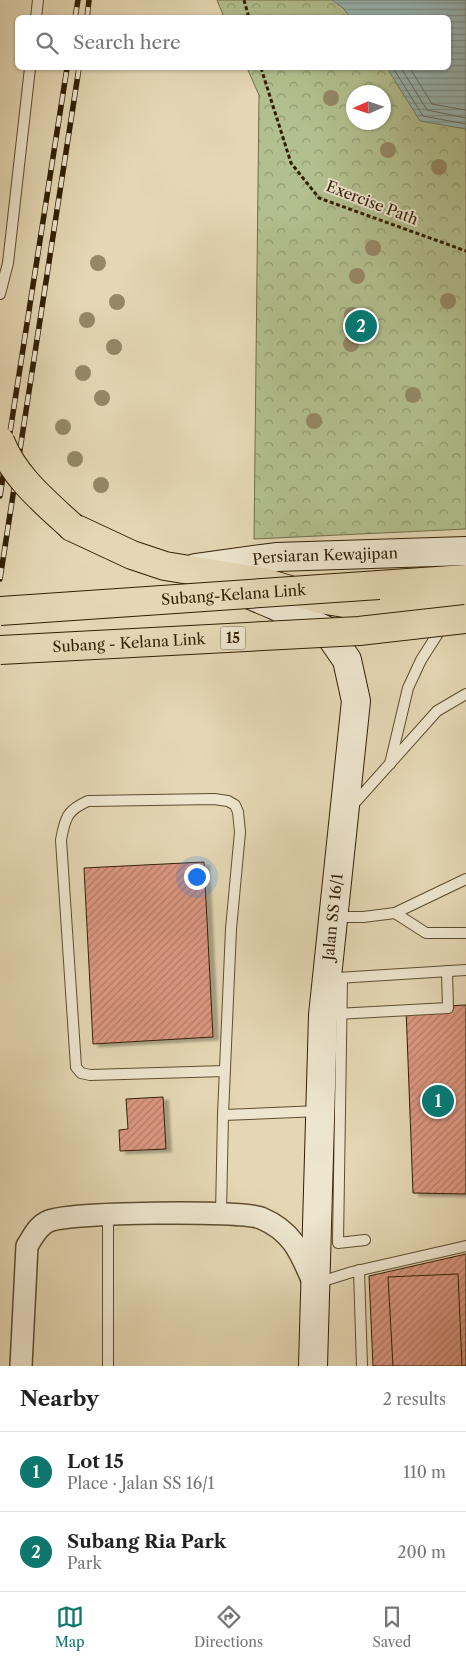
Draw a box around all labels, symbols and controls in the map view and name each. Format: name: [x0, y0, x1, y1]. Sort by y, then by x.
search box: [15, 15, 451, 70]
icon: search: [33, 29, 61, 57]
text: Search here: [73, 31, 181, 54]
north arrow: [346, 85, 391, 130]
street label: Exercise Path: [324, 176, 421, 229]
pin: 2: [345, 307, 377, 345]
street label: Persiaran Kewajipan: [251, 543, 399, 569]
street label: Subang-Kelana Link: [160, 580, 308, 609]
road number: 15: [220, 626, 246, 650]
street label: Subang - Kelana Link: [52, 629, 207, 656]
your location: [184, 864, 210, 890]
street label: Jalan SS 16/1: [318, 872, 347, 963]
pin: 1: [422, 1082, 454, 1120]
text: Nearby: [20, 1386, 99, 1411]
text: 2 results: [383, 1389, 446, 1409]
text: Lot 15: [67, 1450, 124, 1473]
text: 1: [32, 1462, 40, 1482]
text: 110 m: [403, 1462, 446, 1482]
text: Place · Jalan SS 16/1: [67, 1473, 215, 1493]
text: Subang Ria Park: [67, 1530, 226, 1553]
text: 2: [31, 1542, 41, 1562]
text: 200 m: [397, 1542, 446, 1562]
text: Park: [67, 1553, 102, 1573]
tab: Map: [55, 1603, 85, 1651]
tab: Directions: [194, 1603, 263, 1651]
tab: Saved: [372, 1603, 411, 1651]

